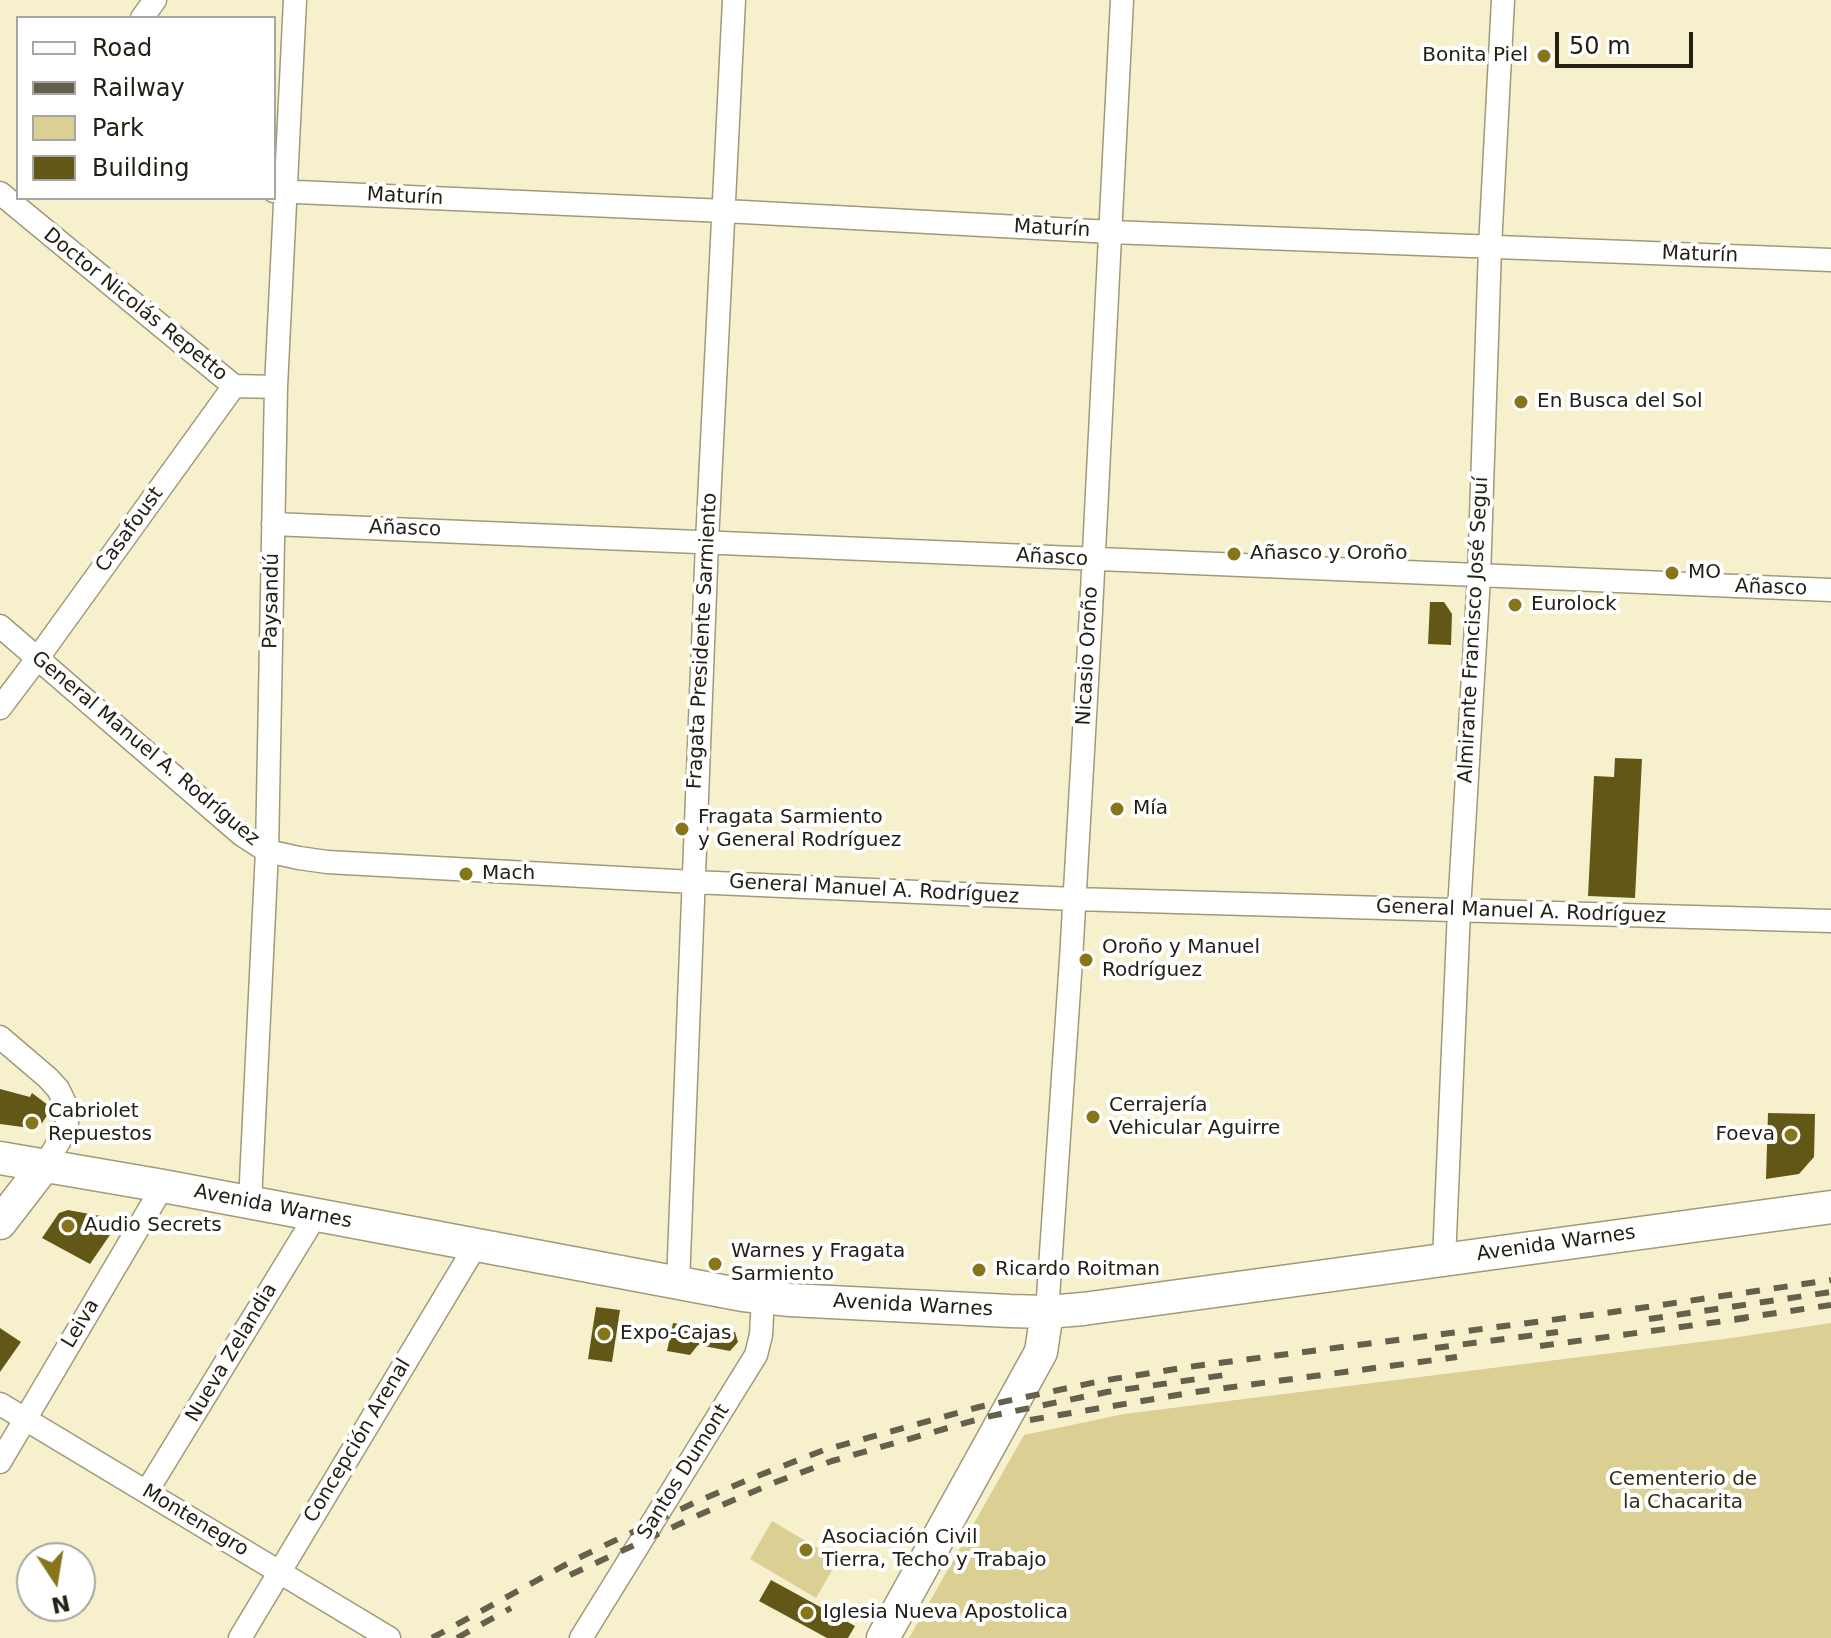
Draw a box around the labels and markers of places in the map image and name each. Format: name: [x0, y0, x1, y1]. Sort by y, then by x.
place label: Bonita Piel: [1422, 44, 1528, 68]
marker: Bonita Piel: [1535, 47, 1553, 65]
place label: En Busca del Sol: [1537, 390, 1702, 414]
marker: En Busca del Sol: [1512, 393, 1530, 411]
place label: Añasco y Oroño: [1250, 542, 1407, 566]
marker: Añasco y Oroño: [1225, 545, 1243, 563]
place label: MO: [1688, 561, 1721, 585]
marker: MO: [1663, 564, 1681, 582]
place label: Eurolock: [1531, 593, 1617, 617]
marker: Eurolock: [1506, 596, 1524, 614]
place label: Mía: [1133, 797, 1168, 821]
marker: Mía: [1108, 800, 1126, 818]
place label: Fragata Sarmiento y General Rodríguez: [698, 806, 901, 853]
marker: Fragata Sarmiento y General Rodríguez: [673, 820, 691, 838]
place label: Mach: [482, 862, 535, 886]
marker: Mach: [457, 865, 475, 883]
place label: Oroño y Manuel Rodríguez: [1102, 936, 1260, 983]
marker: Oroño y Manuel Rodríguez: [1077, 951, 1095, 969]
place label: Cerrajería Vehicular Aguirre: [1109, 1094, 1280, 1141]
place label: Cabriolet Repuestos: [48, 1100, 152, 1147]
marker: Cerrajería Vehicular Aguirre: [1084, 1108, 1102, 1126]
marker: Cabriolet Repuestos: [23, 1114, 41, 1132]
place label: Foeva: [1716, 1123, 1775, 1147]
marker: Foeva: [1782, 1126, 1800, 1144]
place label: Audio Secrets: [84, 1214, 222, 1238]
marker: Audio Secrets: [59, 1217, 77, 1235]
place label: Warnes y Fragata Sarmiento: [731, 1240, 905, 1287]
marker: Warnes y Fragata Sarmiento: [706, 1255, 724, 1273]
place label: Ricardo Roitman: [995, 1258, 1160, 1282]
marker: Ricardo Roitman: [970, 1261, 988, 1279]
place label: Expo-Cajas: [620, 1322, 731, 1346]
marker: Expo-Cajas: [595, 1325, 613, 1343]
place label: Asociación Civil Tierra, Techo y Trabajo: [822, 1526, 1047, 1573]
marker: Asociación Civil Tierra, Techo y Trabajo: [797, 1541, 815, 1559]
place label: Iglesia Nueva Apostolica: [823, 1601, 1068, 1625]
marker: Iglesia Nueva Apostolica: [798, 1604, 816, 1622]

